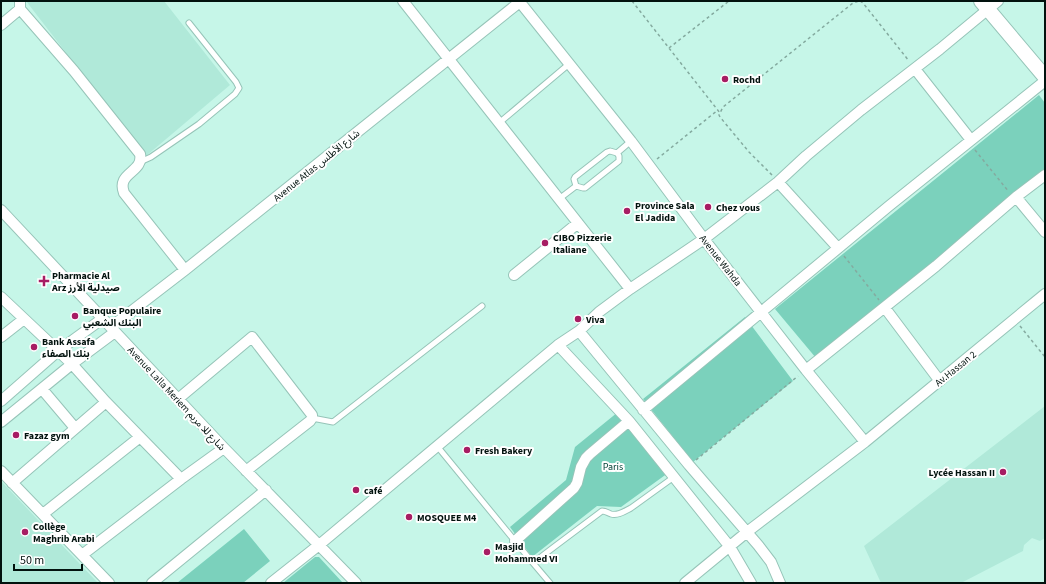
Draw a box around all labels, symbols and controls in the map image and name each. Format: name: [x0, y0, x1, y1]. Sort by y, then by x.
place label: Rochd: [733, 73, 761, 87]
marker: Rochd: [720, 74, 730, 84]
street label: Avenue Atlas شارع الأطلس: [270, 126, 363, 205]
place label: Province Sala El Jadida: [635, 199, 695, 225]
place label: Chez vous: [716, 201, 761, 215]
marker: Chez vous: [703, 202, 713, 212]
marker: Province Sala El Jadida: [622, 206, 632, 216]
place label: CIBO Pizzerie Italiane: [553, 231, 612, 257]
street label: Avenue Wahda: [696, 232, 745, 289]
marker: CIBO Pizzerie Italiane: [540, 238, 550, 248]
place label: Pharmacie Al Arz صيدلية الأرز: [51, 269, 120, 295]
marker: Pharmacie Al Arz صيدلية الأرز: [39, 276, 49, 286]
place label: Banque Populaire البنك الشعبي: [83, 304, 161, 331]
marker: Banque Populaire البنك الشعبي: [70, 311, 80, 321]
place label: Viva: [585, 313, 605, 327]
marker: Viva: [573, 314, 583, 324]
place label: Bank Assafa بنك الصفاء: [42, 335, 95, 361]
marker: Bank Assafa بنك الصفاء: [29, 342, 39, 352]
street label: Avenue Lalla Meriem شارع للا مريم: [124, 343, 229, 454]
street label: Av.Hassan 2: [932, 348, 979, 390]
place label: Fazaz gym: [24, 429, 70, 443]
marker: Fazaz gym: [11, 430, 21, 440]
place label: Fresh Bakery: [475, 444, 533, 458]
marker: Fresh Bakery: [462, 445, 472, 455]
park label: Paris: [603, 460, 623, 474]
place label: Lycée Hassan II: [929, 466, 995, 480]
marker: Lycée Hassan II: [998, 467, 1008, 477]
place label: café: [364, 484, 382, 498]
marker: café: [351, 485, 361, 495]
place label: MOSQUEE M4: [417, 511, 477, 525]
marker: MOSQUEE M4: [404, 512, 414, 522]
place label: Collège Maghrib Arabi: [33, 520, 95, 546]
marker: Collège Maghrib Arabi: [20, 527, 30, 537]
place label: Masjid Mohammed VI: [495, 540, 558, 566]
scale bar: [14, 546, 82, 572]
marker: Masjid Mohammed VI: [482, 547, 492, 557]
text: 50 m: [20, 552, 44, 569]

